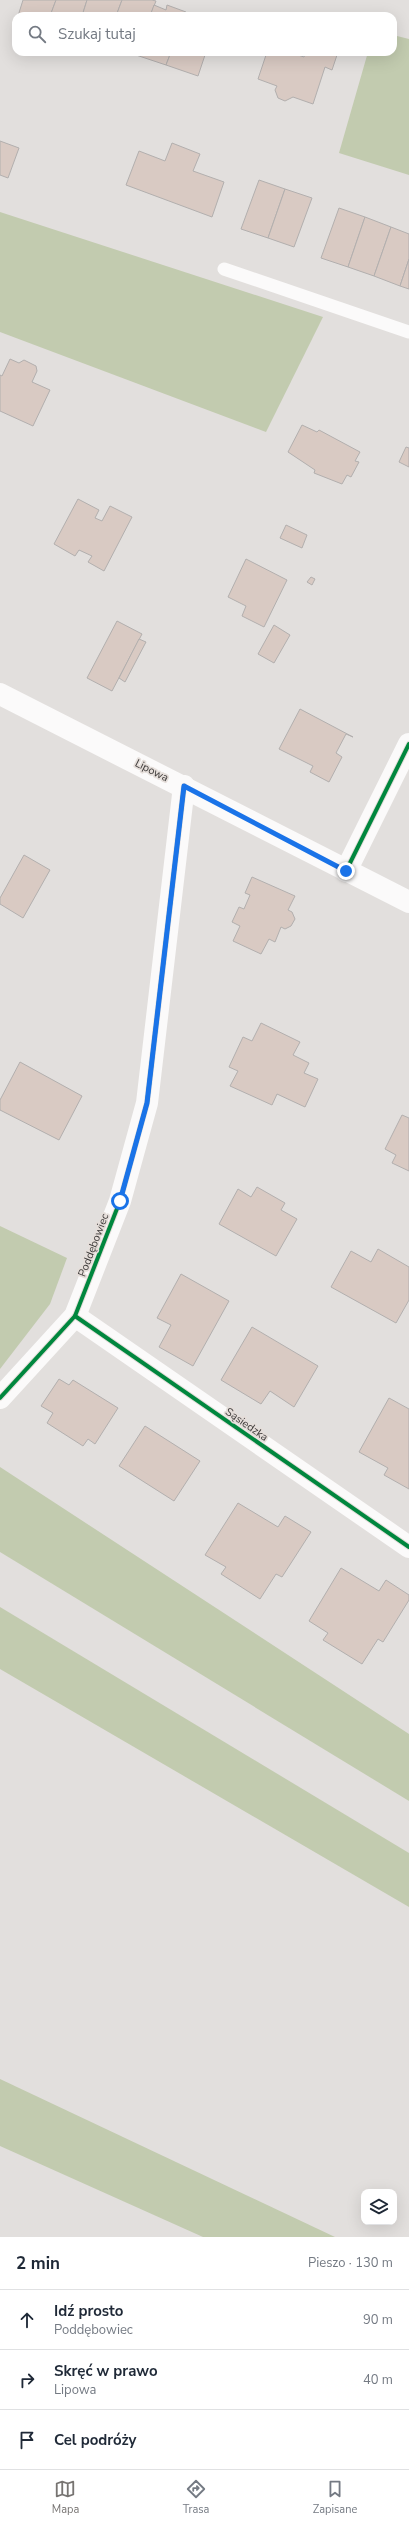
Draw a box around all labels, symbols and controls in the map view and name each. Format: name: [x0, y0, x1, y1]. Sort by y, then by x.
search box: [12, 12, 397, 56]
icon: search: [26, 23, 48, 45]
text: Szukaj tutaj: [58, 24, 136, 44]
street label: Lipowa: [132, 756, 171, 785]
route end: [337, 862, 355, 880]
route start: [111, 1192, 129, 1210]
street label: Poddębowiec: [75, 1211, 112, 1279]
street label: Sąsiedzka: [222, 1404, 271, 1445]
map controls: [361, 2189, 397, 2225]
button: layers: [361, 2189, 397, 2225]
text: 2 min: [16, 2252, 60, 2275]
text: Pieszo · 130 m: [308, 2254, 393, 2272]
text: Idź prosto: [54, 2301, 123, 2321]
icon: ahead: [16, 2309, 38, 2331]
text: 90 m: [363, 2311, 393, 2329]
text: Poddębowiec: [54, 2321, 133, 2339]
text: Skręć w prawo: [54, 2361, 158, 2381]
icon: right: [16, 2369, 38, 2391]
text: 40 m: [363, 2371, 393, 2389]
text: Lipowa: [54, 2381, 96, 2399]
icon: arrive: [16, 2429, 38, 2451]
text: Cel podróży: [54, 2430, 136, 2450]
tab: Mapa: [52, 2478, 79, 2517]
tab: Trasa: [183, 2478, 209, 2517]
tab: Zapisane: [313, 2478, 357, 2517]

